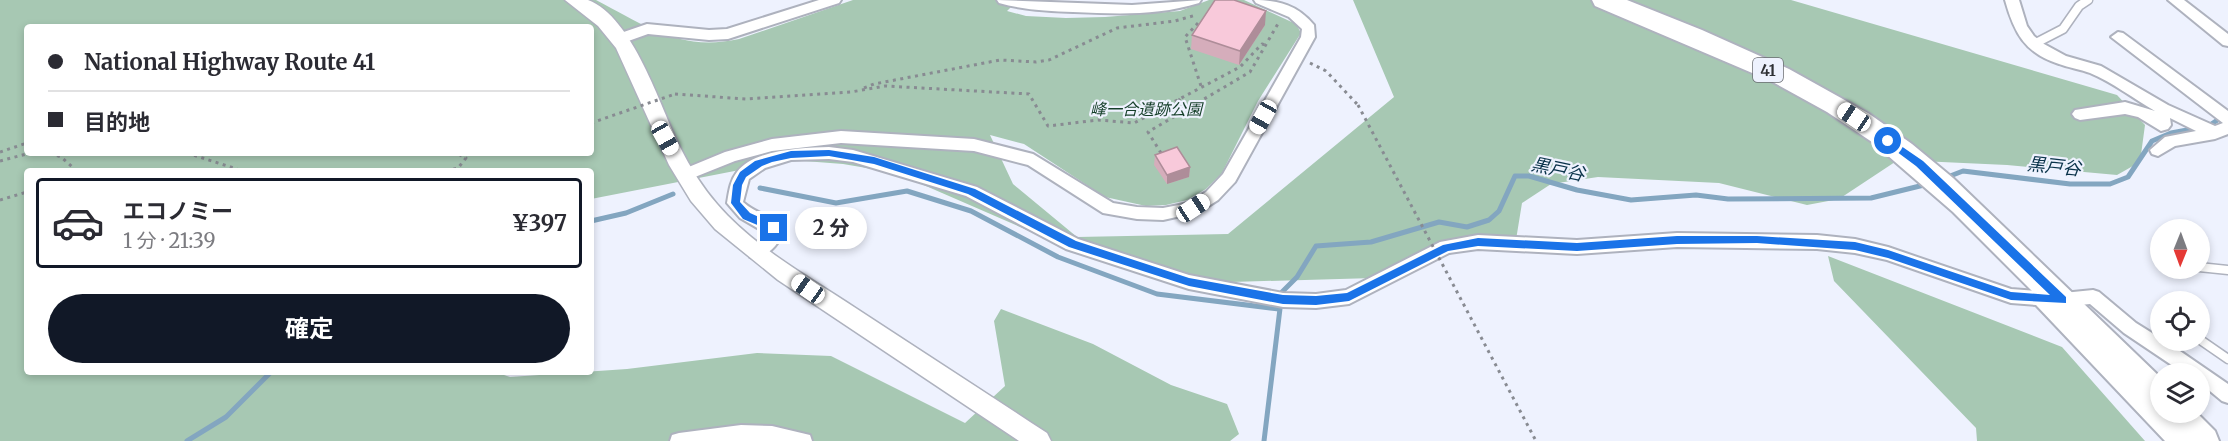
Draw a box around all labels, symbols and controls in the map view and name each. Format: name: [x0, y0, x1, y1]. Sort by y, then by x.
text: National Highway Route 41: [84, 48, 375, 76]
road number: 41: [1753, 58, 1783, 82]
car: [1246, 97, 1280, 137]
park label: 峰一合遺跡公園: [1090, 99, 1204, 119]
car: [1834, 99, 1874, 135]
text: 目的地: [84, 108, 150, 136]
car: [648, 118, 682, 158]
route start: [1874, 127, 1901, 154]
water label: 黒戸谷: [1529, 152, 1589, 186]
water label: 黒戸谷: [2026, 152, 2084, 180]
car: [1173, 191, 1213, 225]
icon: car: [51, 196, 105, 250]
text: エコノミー: [123, 197, 233, 225]
callout: 2 分: [795, 207, 867, 249]
text: ¥397: [512, 209, 567, 237]
route end: [760, 214, 787, 241]
text: 2 分: [813, 215, 849, 240]
north arrow: [2150, 219, 2210, 279]
map controls: [2150, 219, 2210, 423]
text: 1 分 · 21:39: [123, 228, 216, 253]
car: [788, 271, 828, 307]
button: locate: [2150, 291, 2210, 351]
button: 確定: [48, 294, 570, 363]
button: layers: [2150, 363, 2210, 423]

